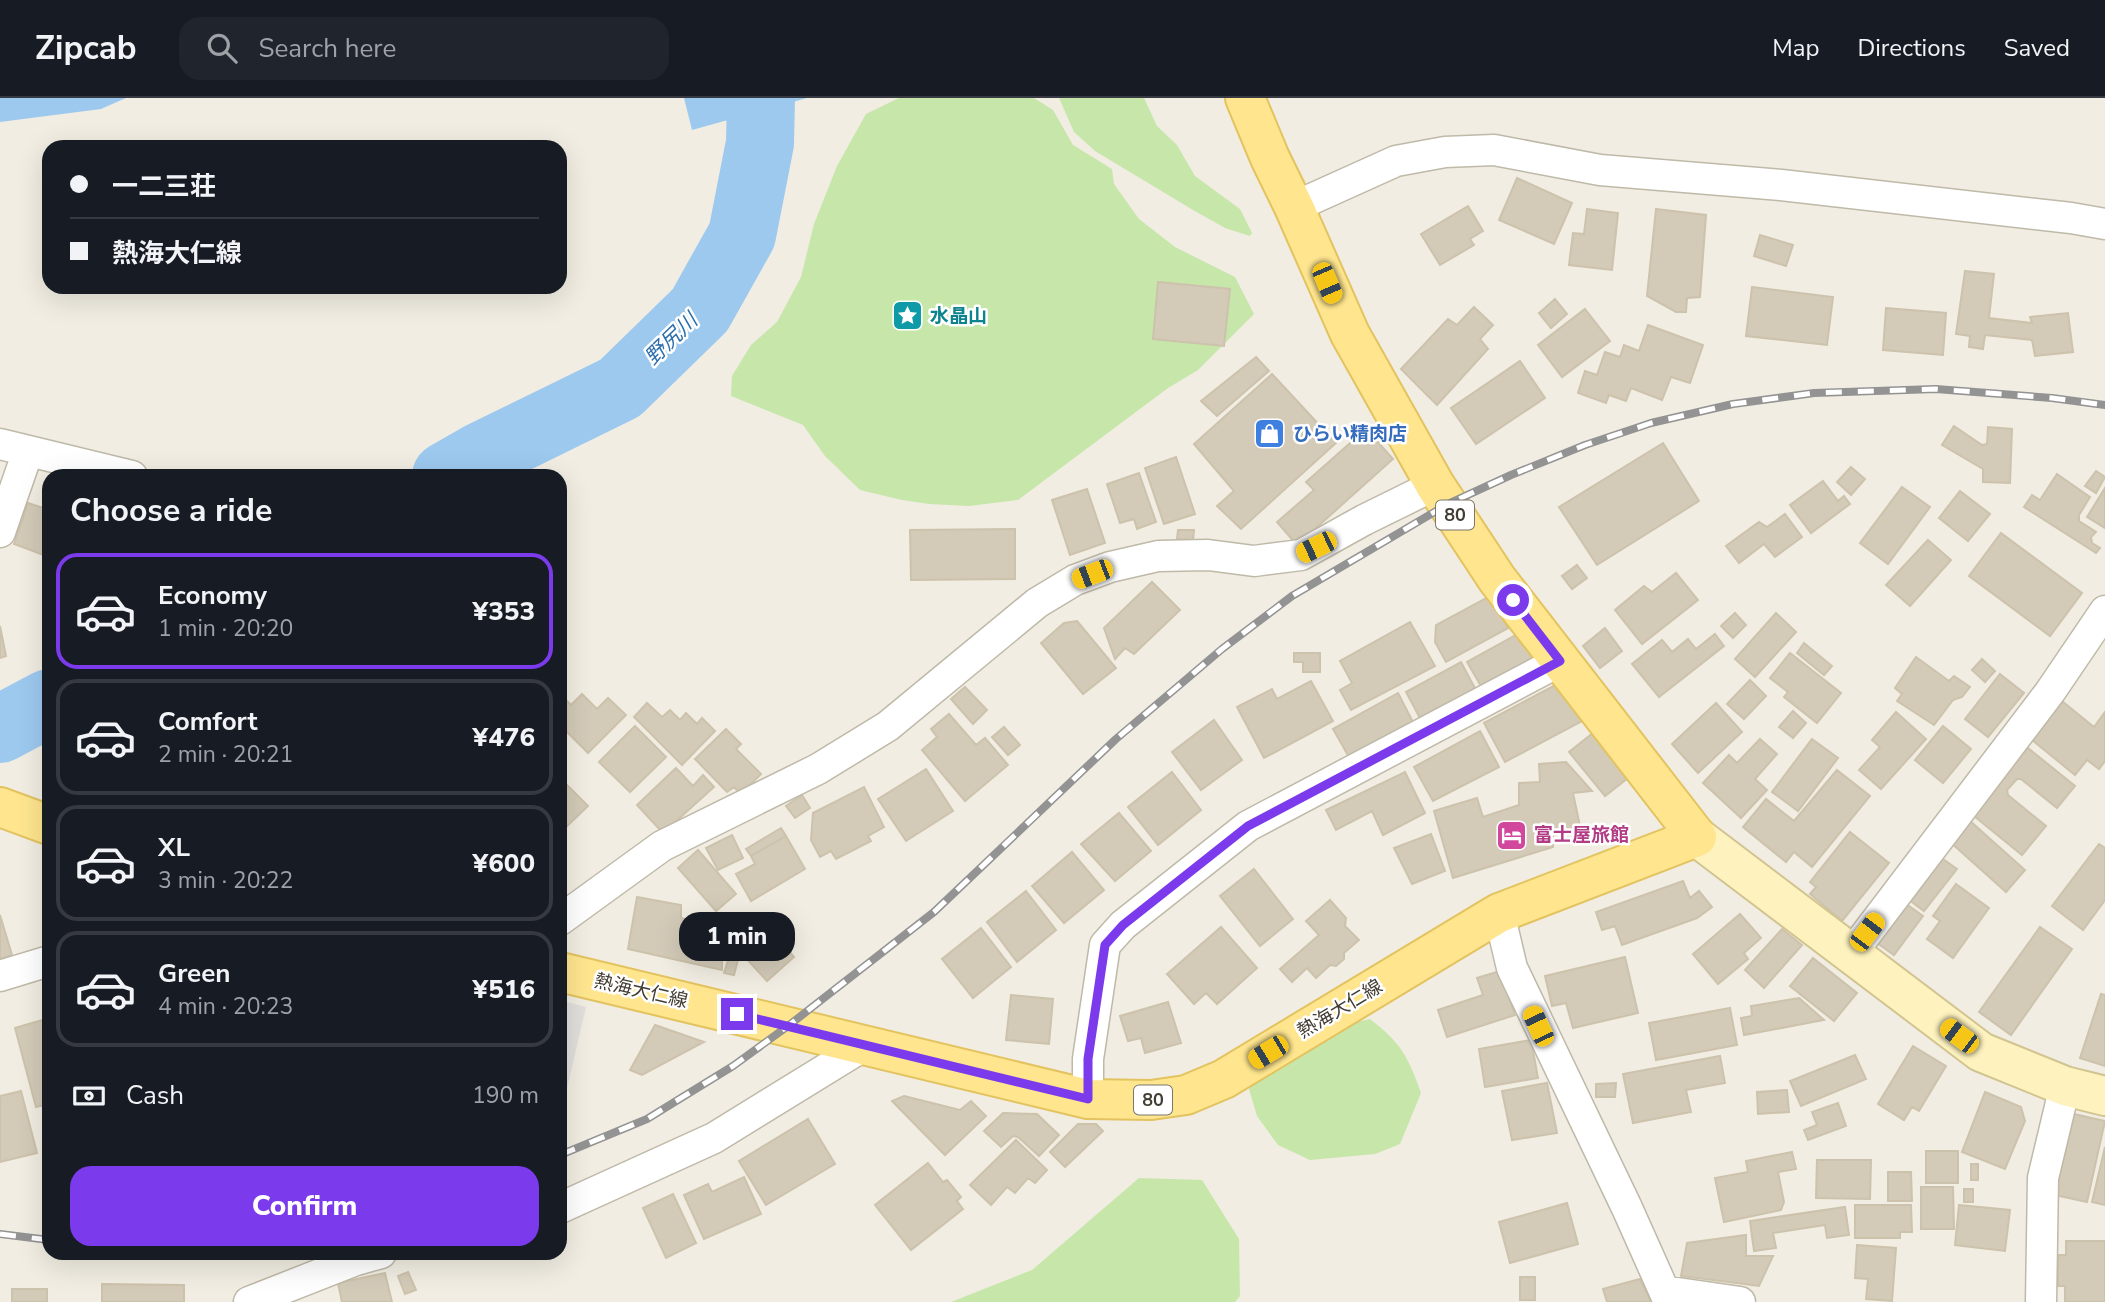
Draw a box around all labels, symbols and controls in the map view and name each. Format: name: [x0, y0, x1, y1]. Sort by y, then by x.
search box: [179, 17, 669, 80]
text: Zipcab: [35, 26, 137, 71]
icon: search: [203, 29, 241, 67]
text: Search here: [259, 31, 396, 66]
text: Map: [1772, 32, 1819, 64]
text: Directions: [1857, 32, 1966, 64]
text: Saved: [2004, 32, 2070, 64]
text: 一二三荘: [112, 169, 216, 204]
text: 熱海大仁線: [112, 236, 242, 271]
car: [1310, 260, 1345, 306]
place icon: 水晶山: [890, 299, 924, 333]
place label: 水晶山: [930, 303, 987, 329]
water label: 野尻川: [639, 306, 705, 371]
shop icon: ひらい精肉店: [1253, 417, 1287, 451]
place label: ひらい精肉店: [1293, 421, 1407, 447]
text: Choose a ride: [70, 489, 272, 532]
road number: 80: [1436, 500, 1474, 530]
car: [1293, 528, 1340, 566]
car: [1069, 557, 1116, 591]
text: Economy: [158, 578, 267, 613]
icon: car: [74, 580, 137, 643]
route start: [1497, 584, 1529, 616]
text: ¥353: [473, 594, 535, 629]
text: 1 min · 20:20: [158, 613, 293, 644]
text: Comfort: [158, 704, 258, 739]
icon: car: [74, 706, 137, 769]
text: ¥476: [473, 720, 535, 755]
text: 2 min · 20:21: [158, 739, 293, 770]
hotel icon: 富士屋旅館: [1494, 818, 1528, 852]
place label: 富士屋旅館: [1534, 822, 1629, 848]
text: XL: [158, 830, 190, 865]
icon: car: [74, 832, 137, 895]
text: ¥600: [473, 846, 535, 881]
text: 3 min · 20:22: [158, 865, 293, 896]
car: [1846, 909, 1889, 955]
callout: 1 min: [679, 912, 795, 962]
text: 1 min: [707, 921, 767, 952]
text: Green: [158, 956, 231, 991]
icon: car: [74, 958, 137, 1021]
street label: 熱海大仁線: [592, 968, 690, 1014]
text: ¥516: [473, 972, 535, 1007]
street label: 熱海大仁線: [1293, 973, 1387, 1045]
text: 4 min · 20:23: [158, 991, 293, 1022]
route end: [721, 998, 753, 1030]
car: [1520, 1003, 1557, 1049]
car: [1936, 1015, 1983, 1057]
car: [1245, 1032, 1292, 1072]
icon: cash: [70, 1077, 108, 1115]
text: Cash: [126, 1078, 184, 1113]
text: 190 m: [472, 1080, 539, 1111]
road number: 80: [1134, 1085, 1172, 1114]
button: Confirm: [70, 1166, 539, 1246]

